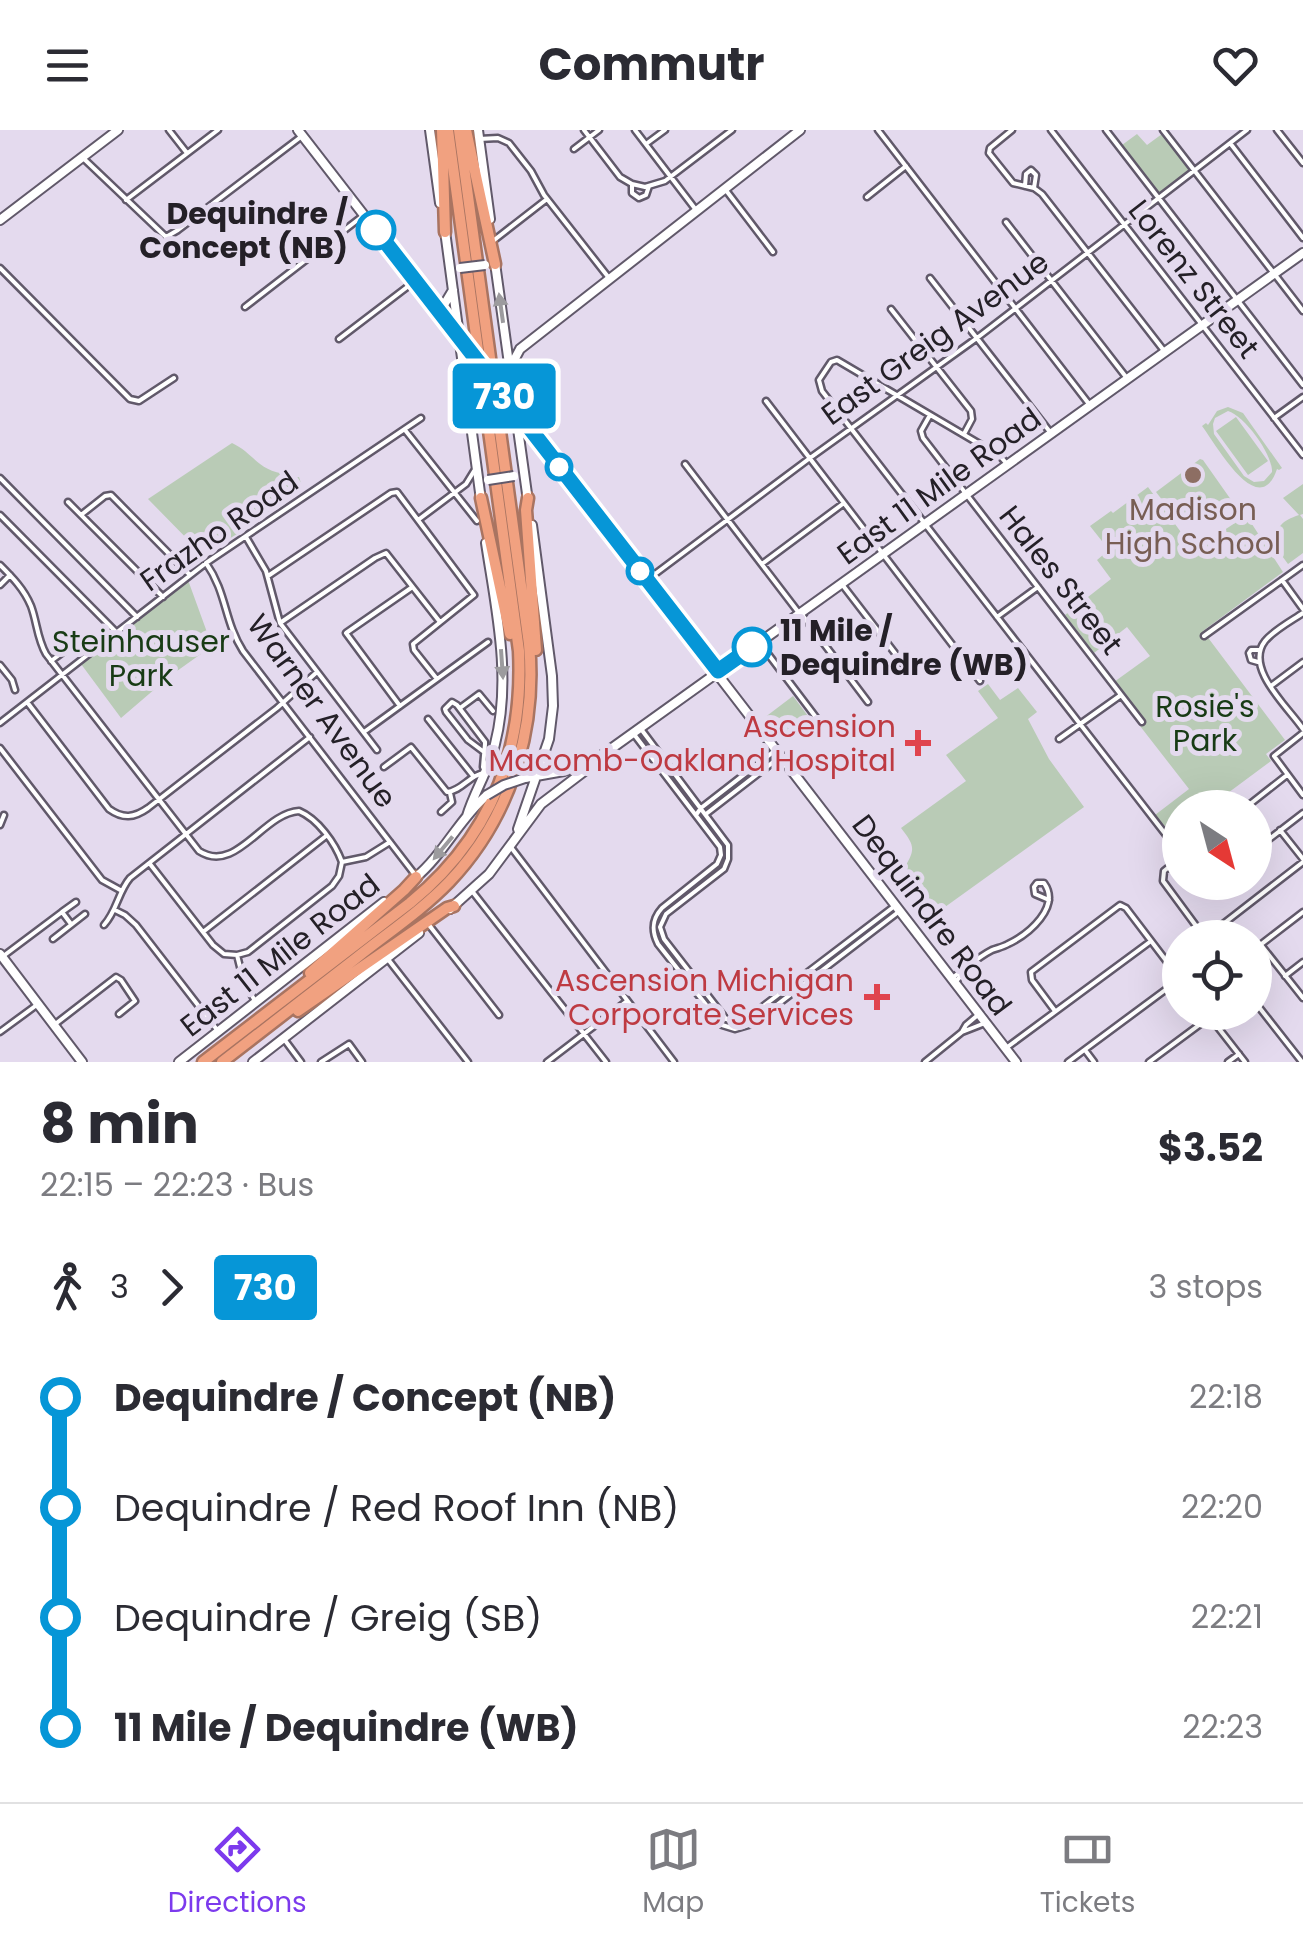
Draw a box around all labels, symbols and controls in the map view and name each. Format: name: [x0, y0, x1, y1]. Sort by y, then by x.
text: Commutr: [538, 33, 765, 96]
icon: menu: [40, 38, 95, 93]
icon: heart: [1208, 38, 1263, 93]
street label: Lorenz Street: [1118, 191, 1270, 367]
place label: Dequindre / Concept (NB): [139, 192, 348, 269]
marker: Dequindre / Concept (NB): [357, 211, 395, 249]
street label: East Greig Avenue: [812, 241, 1058, 435]
one-way arrow: [492, 291, 508, 323]
line badge: 730: [446, 364, 562, 428]
text: 730: [473, 372, 535, 421]
street label: East 11 Mile Road: [828, 397, 1050, 575]
unlabelled marker: [546, 454, 572, 480]
street label: Frazho Road: [131, 460, 307, 602]
marker: Madison High School: [1182, 464, 1204, 486]
place label: Madison High School: [1105, 488, 1281, 565]
street label: Hales Street: [989, 496, 1133, 664]
unlabelled marker: [627, 558, 653, 584]
street label: Warner Avenue: [237, 605, 407, 817]
place label: 11 Mile / Dequindre (WB): [780, 609, 1028, 686]
park label: Steinhauser Park: [52, 620, 230, 697]
marker: 11 Mile / Dequindre (WB): [733, 628, 771, 666]
one-way arrow: [494, 649, 510, 681]
park label: Rosie's Park: [1155, 685, 1255, 762]
place label: Ascension Macomb-Oakland Hospital: [488, 705, 896, 782]
marker: Ascension Macomb-Oakland Hospital: [905, 730, 931, 756]
north arrow: [1162, 790, 1272, 900]
map controls: [1162, 790, 1272, 1030]
street label: Dequindre Road: [842, 805, 1022, 1025]
one-way arrow: [433, 836, 455, 861]
street label: East 11 Mile Road: [171, 863, 389, 1047]
button: locate: [1162, 920, 1272, 1030]
place label: Ascension Michigan Corporate Services: [555, 959, 854, 1036]
marker: Ascension Michigan Corporate Services: [864, 984, 890, 1010]
text: 8 min: [40, 1085, 199, 1162]
text: $3.52: [1158, 1121, 1263, 1174]
text: 22:15 – 22:23 · Bus: [40, 1162, 314, 1207]
icon: walk: [40, 1260, 95, 1315]
icon: forward: [144, 1260, 199, 1315]
text: 730: [234, 1263, 297, 1312]
text: 3: [110, 1264, 129, 1309]
text: 3 stops: [1148, 1264, 1263, 1309]
text: Dequindre / Concept (NB): [114, 1371, 616, 1424]
text: 22:18: [1189, 1374, 1263, 1419]
text: Dequindre / Red Roof Inn (NB): [114, 1481, 679, 1534]
text: 22:20: [1181, 1484, 1263, 1529]
text: Dequindre / Greig (SB): [114, 1591, 543, 1644]
text: 22:21: [1191, 1594, 1263, 1639]
text: 11 Mile / Dequindre (WB): [114, 1701, 579, 1754]
text: 22:23: [1182, 1704, 1263, 1749]
tab: Directions: [168, 1822, 307, 1924]
tab: Map: [642, 1822, 704, 1924]
tab: Tickets: [1040, 1822, 1135, 1924]

